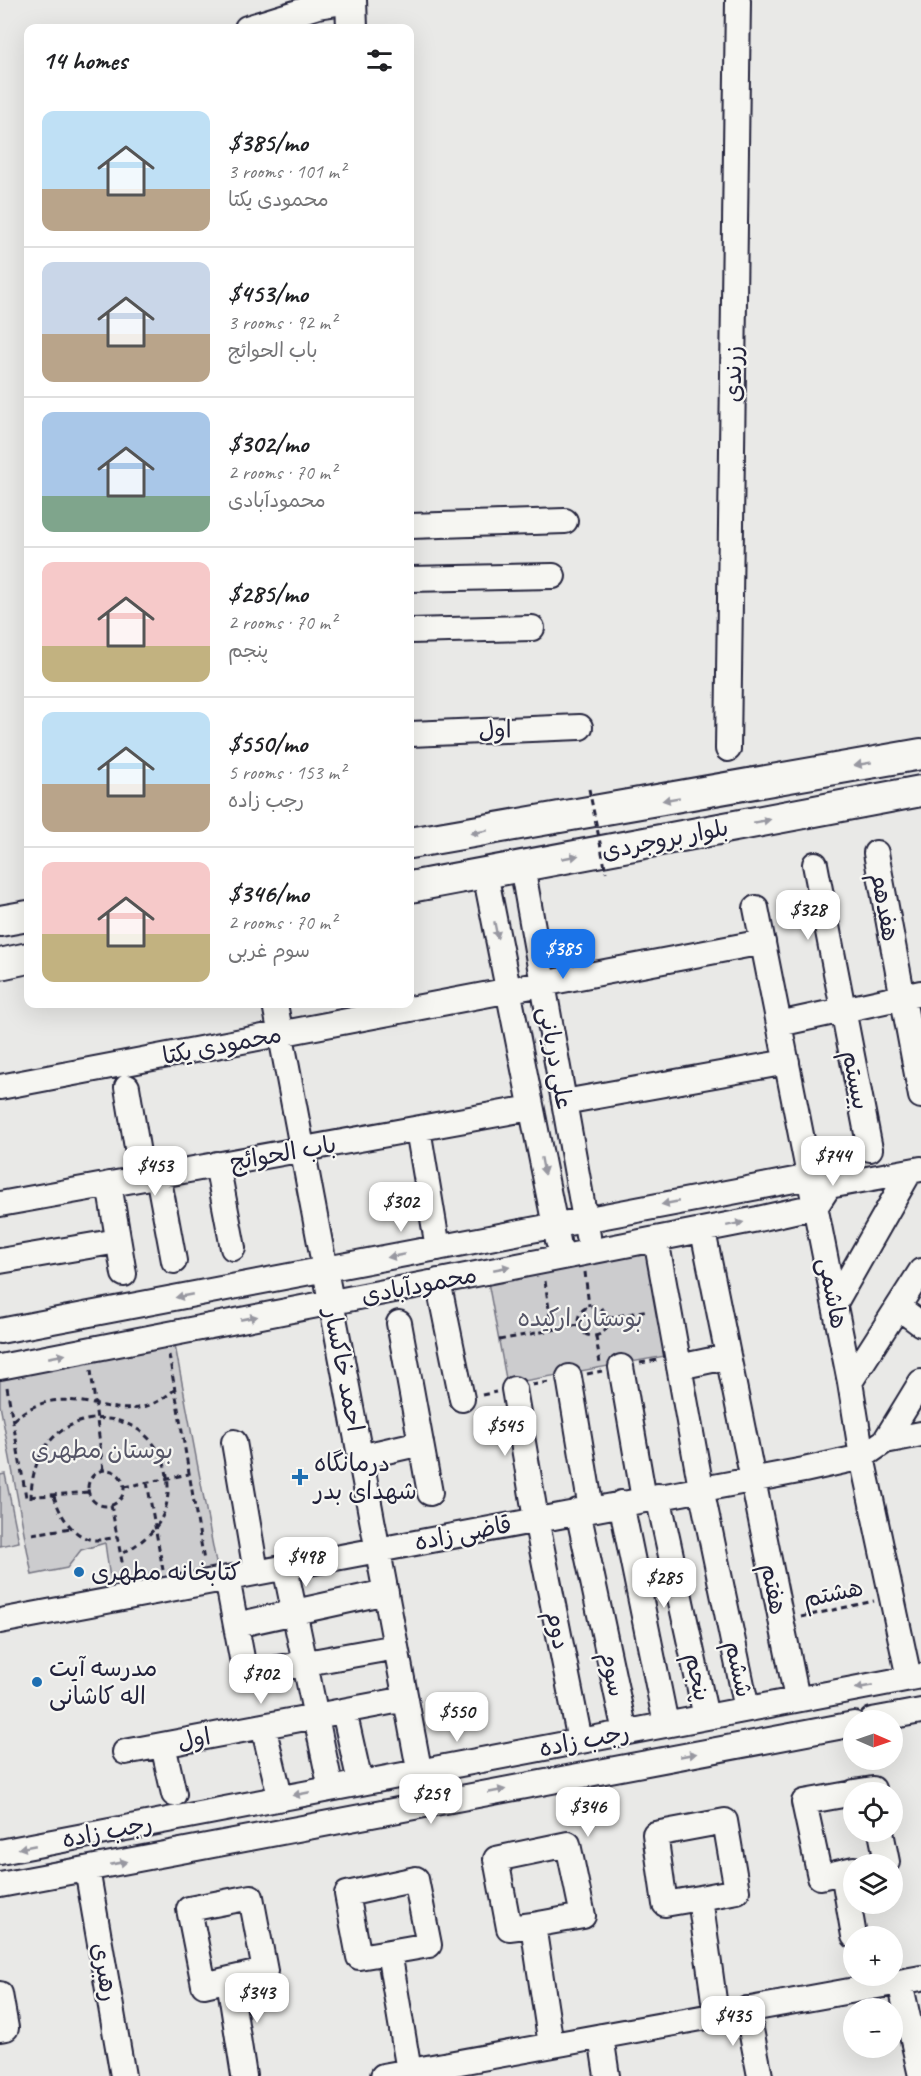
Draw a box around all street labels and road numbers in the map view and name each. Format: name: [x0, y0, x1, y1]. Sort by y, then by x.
street label: زرندی: [718, 345, 748, 403]
street label: اول: [478, 714, 512, 746]
street label: بلوار بروجردی: [599, 812, 731, 866]
street label: هفدهم: [861, 870, 906, 944]
street label: علی دریانی: [532, 1004, 580, 1112]
street label: محمودی یکتا: [160, 1019, 284, 1071]
street label: بیستم: [833, 1048, 876, 1113]
street label: باب الحوائج: [228, 1129, 339, 1178]
street label: هاشمی: [811, 1255, 855, 1331]
street label: محمودآبادی: [359, 1259, 479, 1311]
street label: احمد خاکسار: [317, 1304, 371, 1434]
street label: قاضی زاده: [412, 1509, 514, 1557]
street label: هفتم: [751, 1561, 794, 1618]
street label: هشتم: [800, 1572, 866, 1617]
street label: دوم: [536, 1608, 576, 1653]
street label: ششم: [716, 1638, 760, 1700]
street label: سوم: [591, 1649, 632, 1700]
street label: پنجم: [675, 1650, 718, 1704]
street label: رجب زاده: [536, 1717, 632, 1763]
street label: اول: [175, 1721, 213, 1757]
street label: رجب زاده: [59, 1808, 155, 1854]
street label: رهبری: [85, 1940, 125, 2004]

